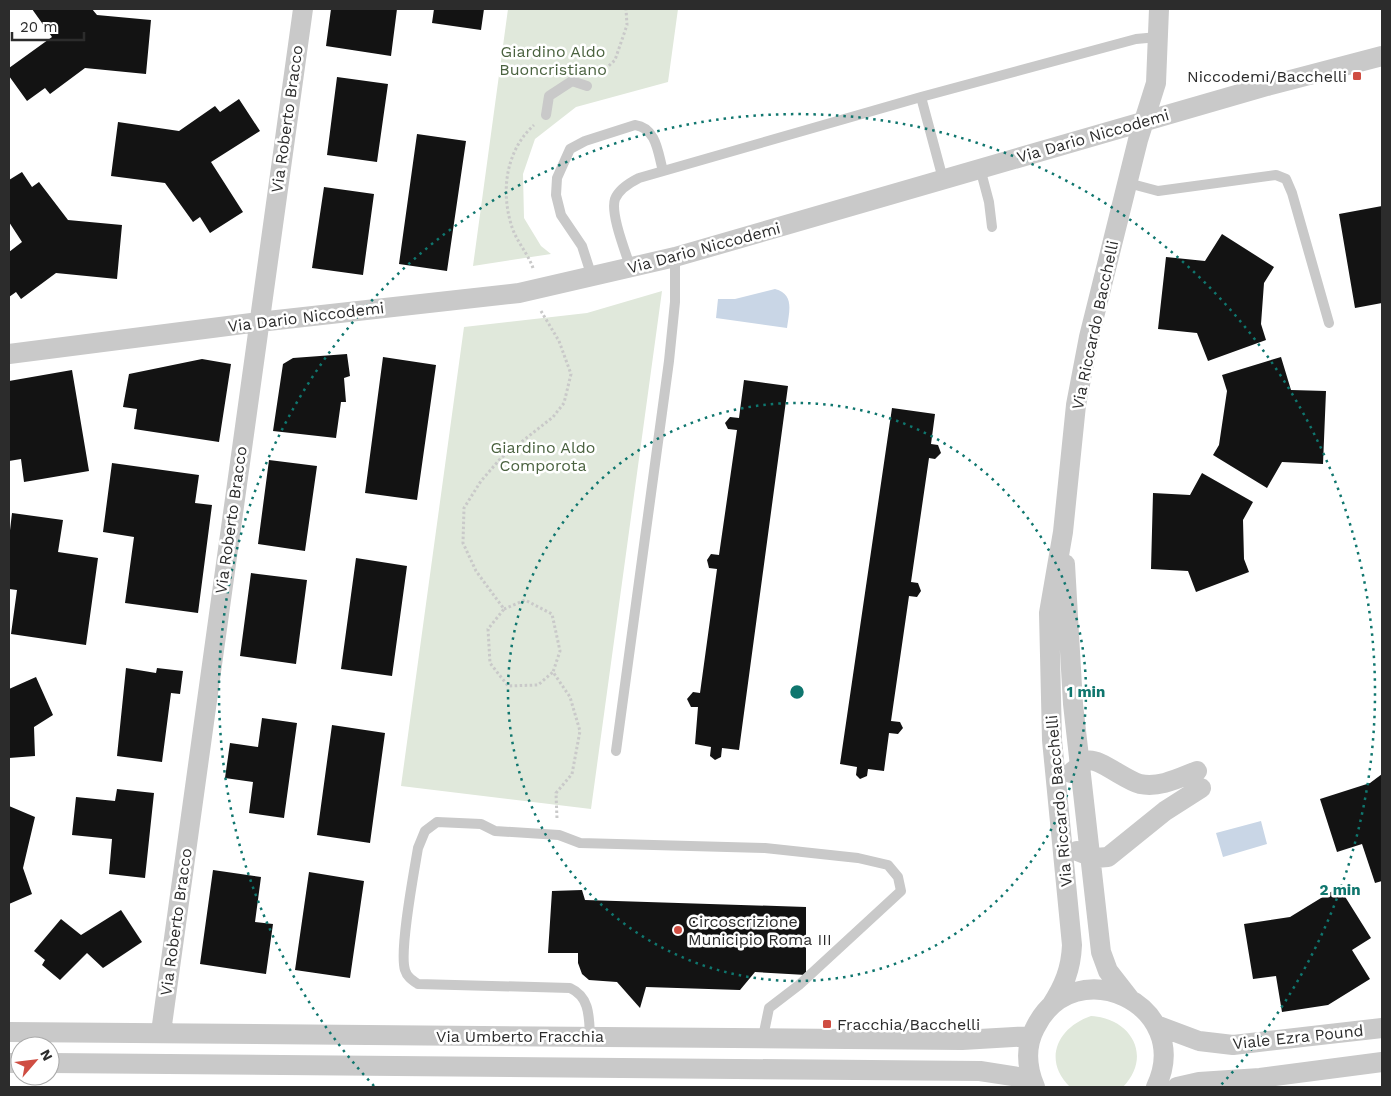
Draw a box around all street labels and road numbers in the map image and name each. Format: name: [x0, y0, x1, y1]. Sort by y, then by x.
street label: Via Roberto Bracco: [267, 44, 307, 194]
street label: Via Dario Niccodemi: [1015, 105, 1171, 167]
street label: Via Dario Niccodemi: [625, 218, 783, 278]
street label: Via Riccardo Bacchelli: [1068, 239, 1122, 411]
street label: Via Dario Niccodemi: [227, 298, 385, 336]
street label: Via Roberto Bracco: [211, 445, 251, 595]
street label: Via Riccardo Bacchelli: [1042, 714, 1076, 888]
street label: Via Roberto Bracco: [156, 847, 196, 997]
street label: Viale Ezra Pound: [1232, 1021, 1364, 1053]
street label: Via Umberto Fracchia: [436, 1027, 604, 1046]

